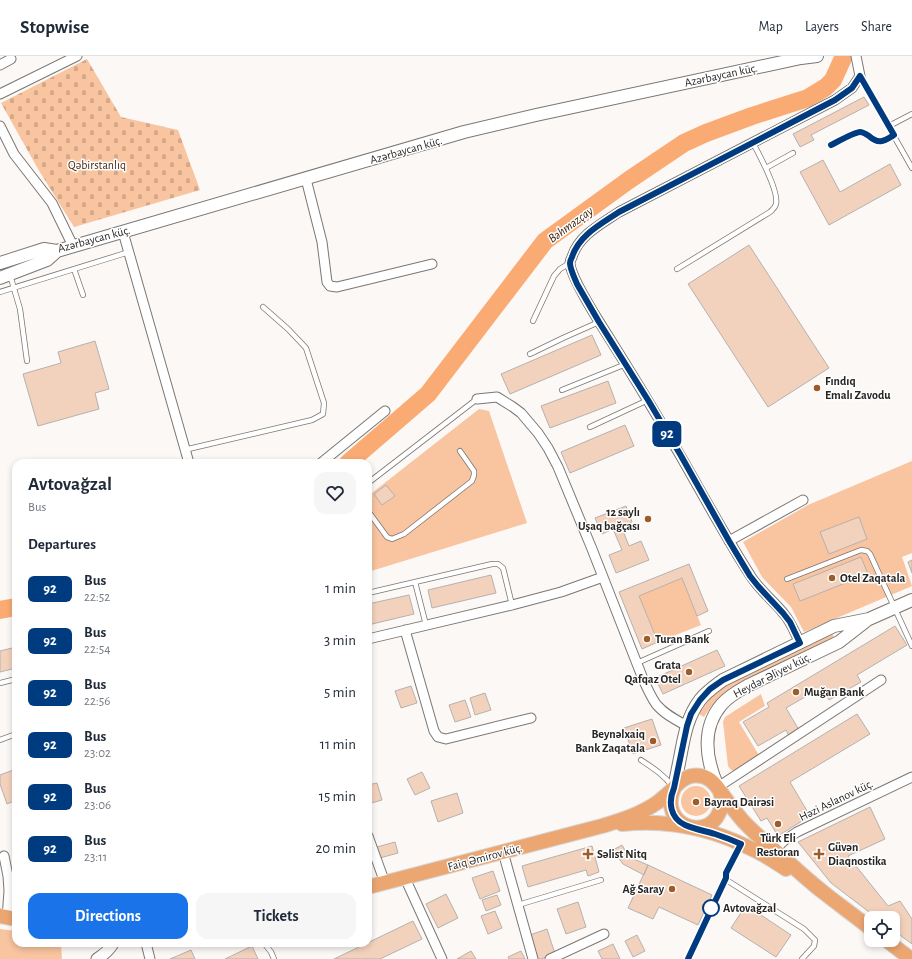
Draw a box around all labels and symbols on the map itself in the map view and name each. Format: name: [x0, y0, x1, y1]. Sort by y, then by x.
street label: Azərbaycan küç.: [683, 61, 759, 90]
street label: Azərbaycan küç.: [369, 134, 444, 167]
park label: Qəbirstanlıq: [68, 159, 126, 172]
water label: Bəhməzçay: [546, 204, 596, 246]
street label: Azərbaycan küç.: [57, 224, 132, 255]
place label: Fındıq Emalı Zavodu: [825, 375, 891, 401]
marker: Fındıq Emalı Zavodu: [812, 383, 822, 393]
line badge: 92: [649, 421, 685, 447]
place label: 12 saylı Uşaq bağçası: [578, 506, 640, 532]
marker: 12 saylı Uşaq bağçası: [643, 514, 653, 524]
place label: Otel Zaqatala: [840, 572, 906, 584]
marker: Otel Zaqatala: [827, 573, 837, 583]
place label: Turan Bank: [655, 633, 709, 645]
marker: Turan Bank: [642, 634, 652, 644]
street label: Heydər Əliyev küç.: [731, 650, 813, 701]
place label: Grata Qafqaz Otel: [624, 659, 681, 686]
marker: Grata Qafqaz Otel: [684, 667, 694, 677]
place label: Muğan Bank: [804, 686, 864, 698]
marker: Muğan Bank: [791, 687, 801, 697]
place label: Beynəlxaiq Bank Zaqatala: [575, 728, 645, 754]
marker: Beynəlxaiq Bank Zaqatala: [648, 736, 658, 746]
street label: Həzi Aslanov küç.: [797, 777, 875, 823]
place label: Bayraq Dairəsi: [704, 796, 774, 809]
marker: Bayraq Dairəsi: [691, 797, 701, 807]
marker: Türk Eli Restoran: [773, 819, 783, 829]
place label: Türk Eli Restoran: [757, 832, 799, 858]
street label: Faiq Əmirov küç.: [446, 841, 524, 873]
place label: Güvən Diaqnostika: [828, 841, 887, 867]
marker: Səlist Nitq: [582, 848, 594, 860]
place label: Səlist Nitq: [597, 848, 647, 860]
marker: Güvən Diaqnostika: [813, 848, 825, 860]
place label: Ağ Saray: [622, 883, 665, 896]
marker: Ağ Saray: [667, 884, 677, 894]
marker: Avtovağzal: [702, 899, 720, 917]
place label: Avtovağzal: [723, 902, 776, 914]

